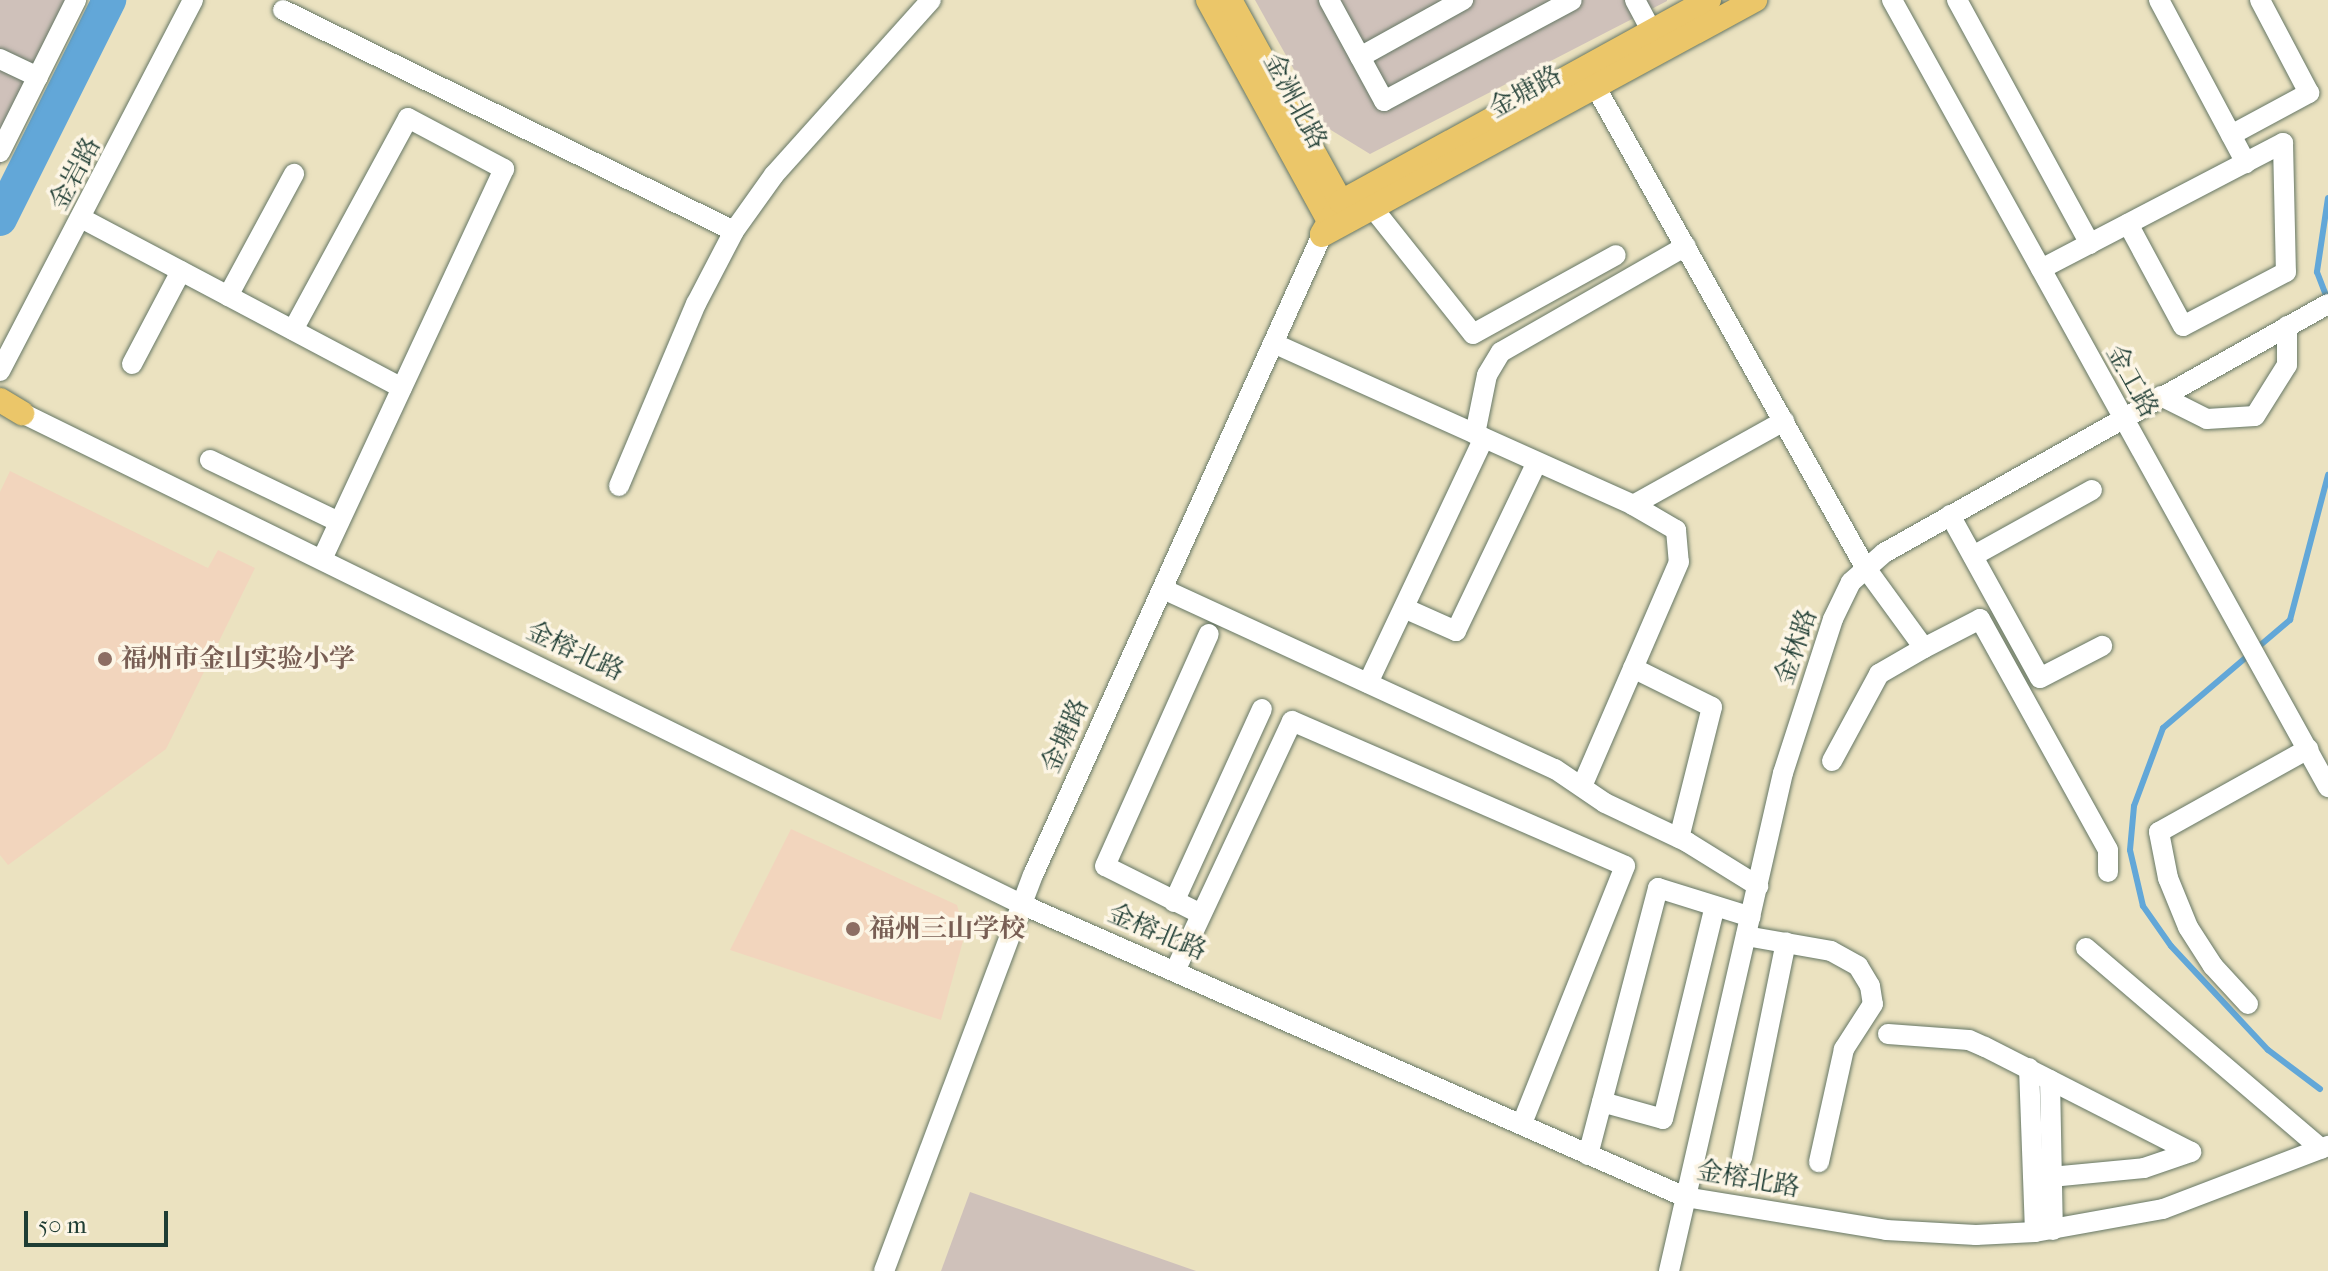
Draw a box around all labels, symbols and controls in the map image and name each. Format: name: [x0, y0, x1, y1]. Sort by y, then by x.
street label: 金洲北路: [1257, 48, 1333, 154]
street label: 金塘路: [1483, 59, 1567, 125]
street label: 金岩路: [43, 132, 107, 216]
street label: 金工路: [2099, 339, 2165, 423]
street label: 金林路: [1769, 605, 1823, 689]
street label: 金榕北路: [521, 615, 629, 687]
place label: 福州市金山实验小学: [121, 643, 355, 675]
marker: 福州市金山实验小学: [96, 650, 114, 668]
street label: 金塘路: [1035, 694, 1095, 778]
street label: 金榕北路: [1103, 897, 1211, 967]
place label: 福州三山学校: [869, 913, 1025, 945]
marker: 福州三山学校: [844, 920, 862, 938]
street label: 金榕北路: [1694, 1155, 1802, 1203]
scale bar: [28, 1195, 172, 1245]
text: 50 m: [38, 1211, 87, 1239]

